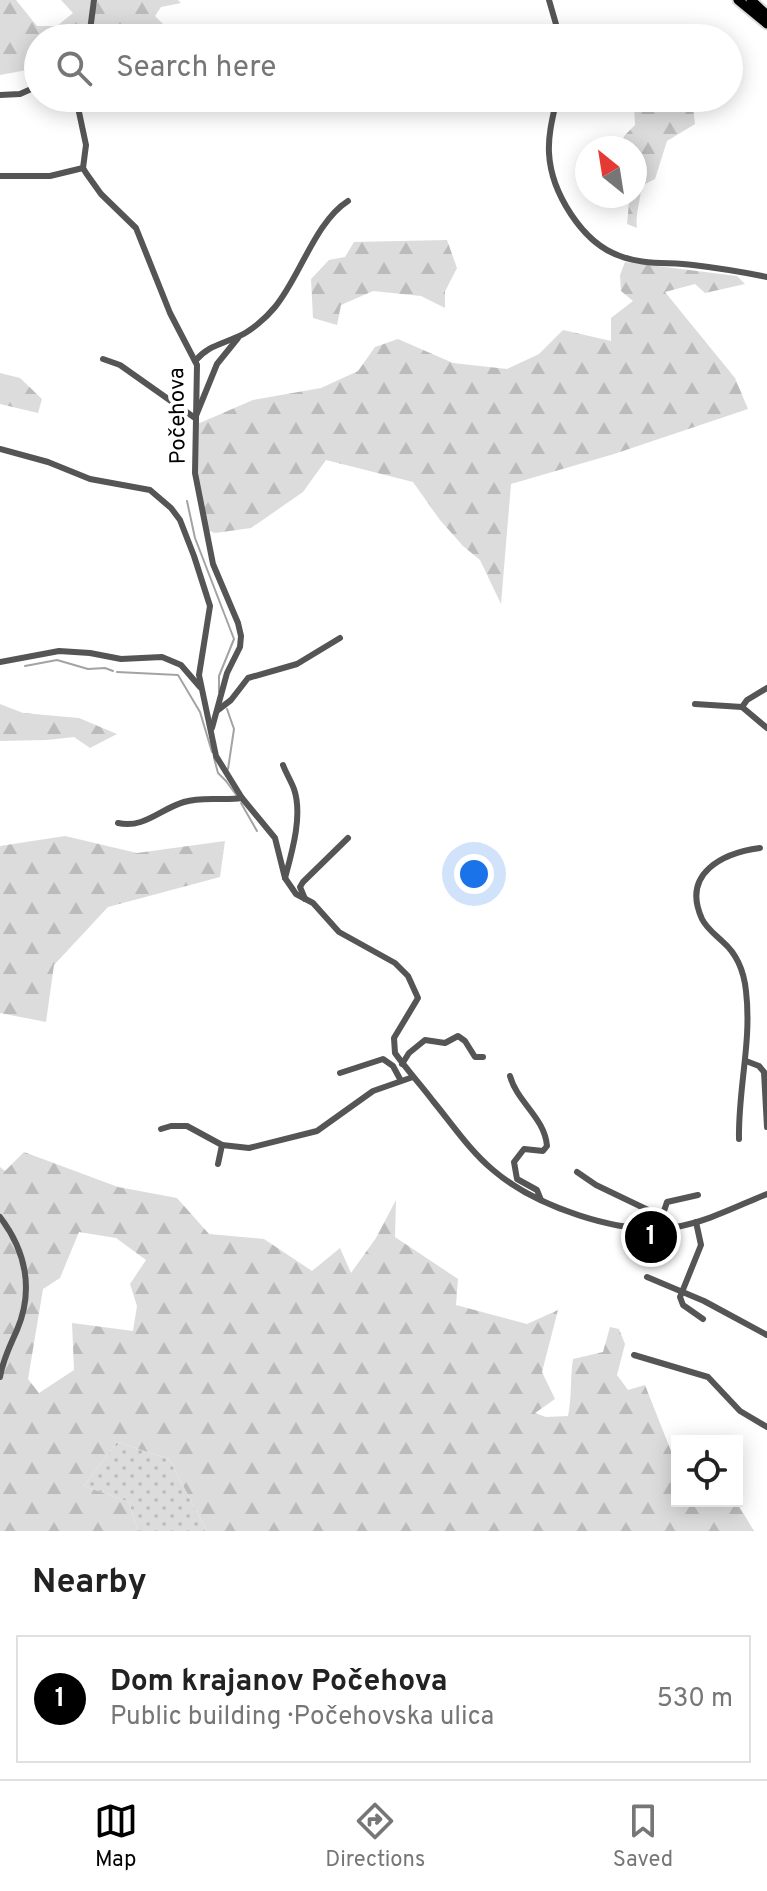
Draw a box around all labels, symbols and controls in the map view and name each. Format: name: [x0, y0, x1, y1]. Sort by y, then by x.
search box: [24, 24, 743, 112]
icon: search: [52, 46, 96, 90]
text: Search here: [116, 50, 276, 87]
north arrow: [575, 136, 647, 208]
street label: Počehova: [164, 367, 193, 465]
your location: [454, 854, 494, 894]
pin: 1: [625, 1207, 677, 1267]
map controls: [671, 1435, 743, 1507]
button: locate: [671, 1435, 743, 1507]
text: Nearby: [32, 1562, 147, 1605]
text: Dom krajanov Počehova: [110, 1664, 447, 1701]
text: 1: [55, 1683, 65, 1716]
text: 530 m: [657, 1683, 733, 1716]
text: Public building · Počehovska ulica: [110, 1701, 494, 1734]
tab: Map: [94, 1799, 138, 1874]
tab: Directions: [325, 1799, 425, 1874]
tab: Saved: [613, 1799, 673, 1874]

